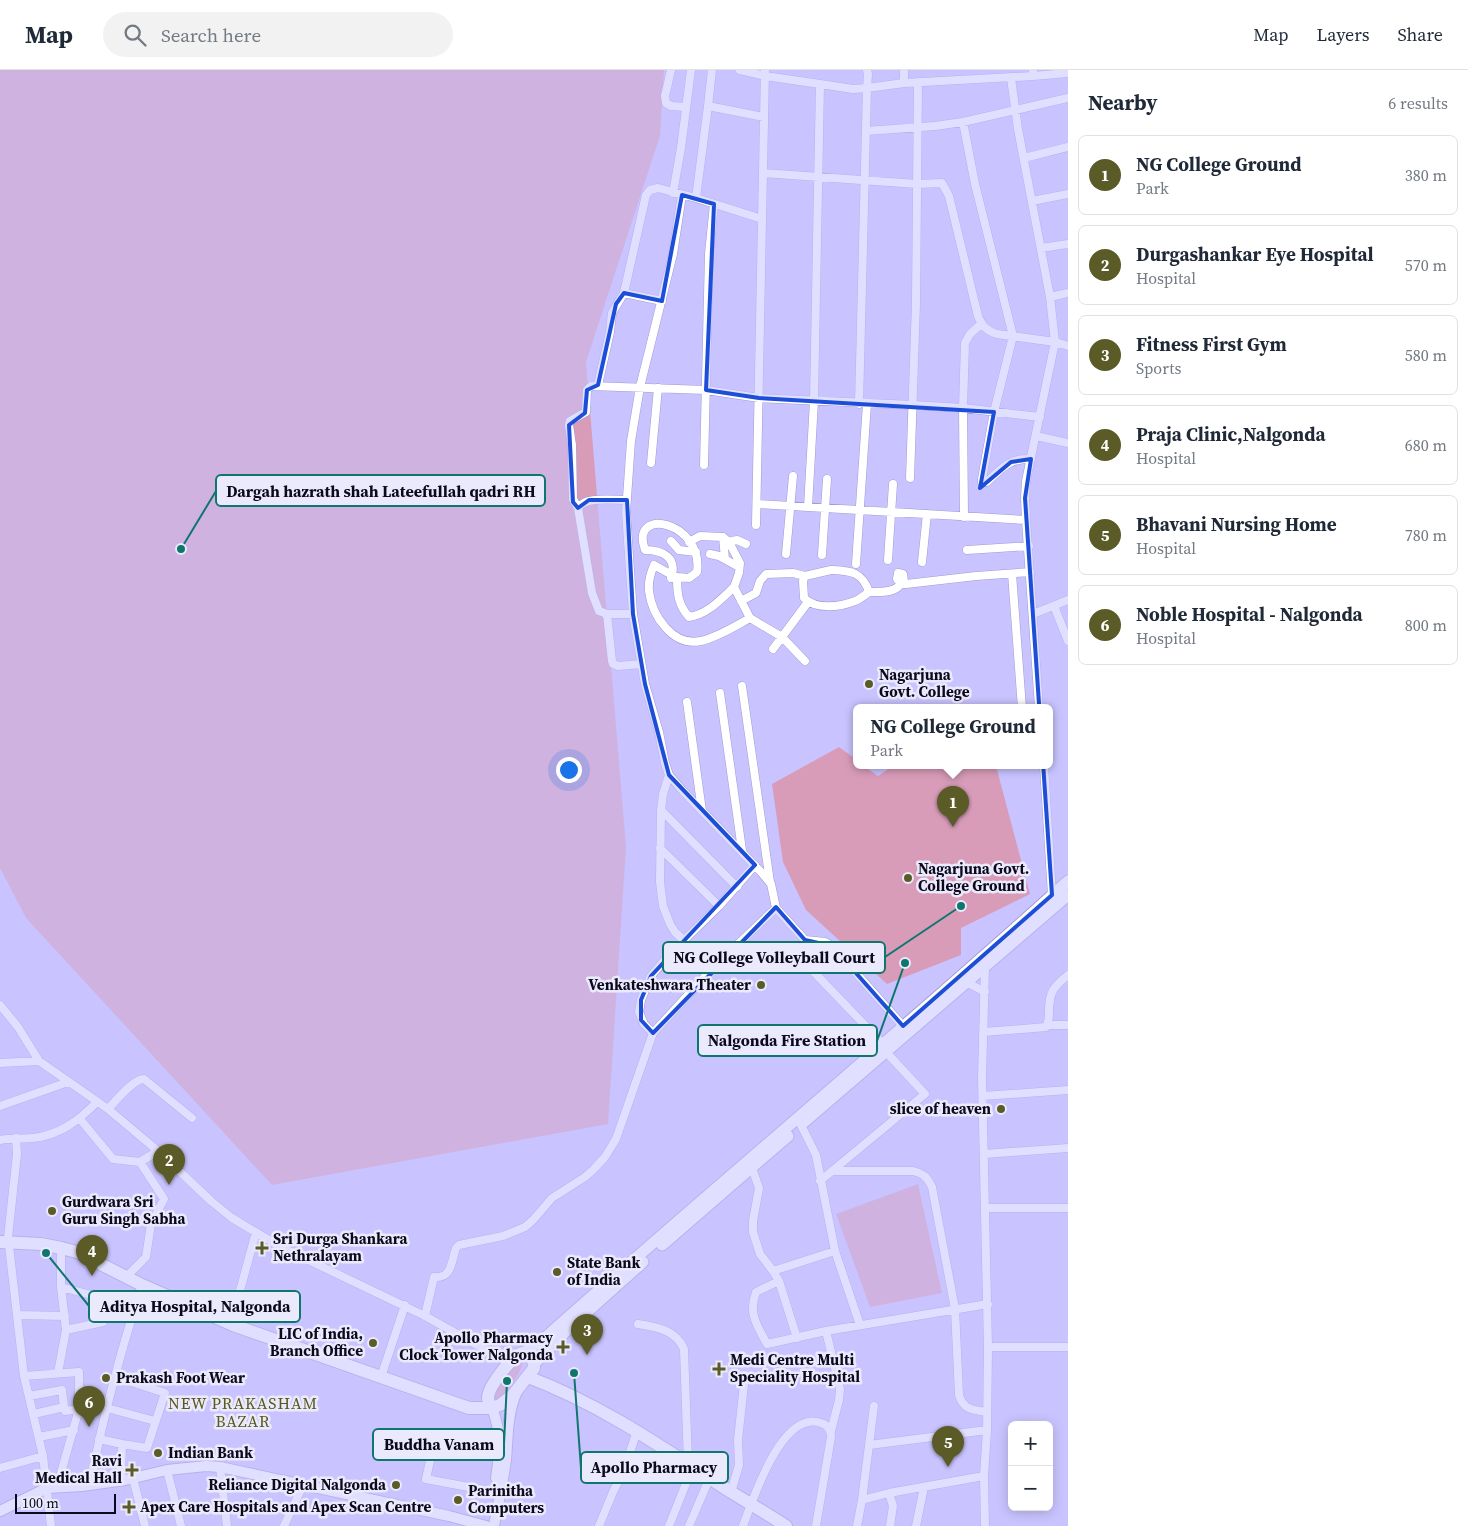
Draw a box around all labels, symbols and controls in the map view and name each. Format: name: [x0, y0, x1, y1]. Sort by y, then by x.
search box: [103, 12, 453, 57]
text: Map: [25, 18, 73, 51]
icon: search: [121, 21, 149, 49]
text: Search here: [161, 22, 261, 48]
text: Map: [1253, 22, 1288, 47]
text: Layers: [1316, 22, 1369, 47]
text: Share: [1397, 22, 1443, 47]
text: Nearby: [1088, 88, 1158, 117]
text: 6 results: [1388, 92, 1448, 114]
text: NG College Ground: [1136, 151, 1302, 177]
text: 1: [1101, 164, 1109, 186]
text: 380 m: [1405, 164, 1447, 186]
text: Park: [1136, 177, 1169, 199]
text: Durgashankar Eye Hospital: [1136, 241, 1374, 267]
text: 2: [1101, 254, 1109, 276]
text: 570 m: [1405, 254, 1447, 276]
text: Hospital: [1136, 267, 1196, 289]
text: Fitness First Gym: [1136, 331, 1287, 357]
text: 3: [1101, 344, 1109, 366]
text: 580 m: [1405, 344, 1447, 366]
text: Sports: [1136, 357, 1181, 379]
text: Praja Clinic,Nalgonda: [1136, 421, 1325, 447]
text: 4: [1101, 434, 1109, 456]
text: 680 m: [1405, 434, 1447, 456]
text: Hospital: [1136, 447, 1196, 469]
callout: Dargah hazrath shah Lateefullah qadri RH: [216, 475, 545, 506]
text: Dargah hazrath shah Lateefullah qadri RH: [226, 480, 536, 502]
text: Bhavani Nursing Home: [1136, 511, 1337, 537]
text: 5: [1101, 524, 1109, 546]
text: 780 m: [1405, 524, 1447, 546]
text: Hospital: [1136, 537, 1196, 559]
text: Noble Hospital - Nalgonda: [1136, 601, 1363, 627]
text: 6: [1101, 614, 1109, 636]
text: 800 m: [1405, 614, 1447, 636]
text: Hospital: [1136, 627, 1196, 649]
place label: Nagarjuna Govt. College: [879, 664, 970, 702]
marker: Nagarjuna Govt. College: [863, 678, 875, 690]
popup: [853, 704, 1053, 769]
text: NG College Ground: [870, 713, 1036, 739]
text: Park: [870, 739, 903, 761]
your location: [556, 757, 582, 783]
pin: 1: [937, 786, 969, 827]
place label: Nagarjuna Govt. College Ground: [918, 858, 1029, 896]
marker: Nagarjuna Govt. College Ground: [902, 872, 914, 884]
callout: NG College Volleyball Court: [663, 942, 885, 973]
text: NG College Volleyball Court: [673, 946, 875, 968]
place label: Venkateshwara Theater: [588, 974, 751, 995]
marker: Venkateshwara Theater: [755, 979, 767, 991]
callout: Nalgonda Fire Station: [698, 1025, 877, 1056]
text: Nalgonda Fire Station: [708, 1029, 866, 1051]
place label: slice of heaven: [890, 1098, 991, 1119]
marker: slice of heaven: [995, 1103, 1007, 1115]
pin: 2: [153, 1144, 185, 1185]
place label: Gurdwara Sri Guru Singh Sabha: [62, 1191, 186, 1229]
marker: Gurdwara Sri Guru Singh Sabha: [46, 1205, 58, 1217]
place label: Sri Durga Shankara Nethralayam: [273, 1228, 408, 1266]
pin: 4: [76, 1235, 108, 1276]
marker: Sri Durga Shankara Nethralayam: [255, 1241, 269, 1255]
place label: State Bank of India: [567, 1252, 641, 1290]
marker: State Bank of India: [551, 1266, 563, 1278]
callout: Aditya Hospital, Nalgonda: [89, 1291, 300, 1322]
text: Aditya Hospital, Nalgonda: [100, 1295, 291, 1317]
pin: 3: [571, 1314, 603, 1355]
place label: LIC of India, Branch Office: [270, 1323, 363, 1361]
place label: Apollo Pharmacy Clock Tower Nalgonda: [399, 1327, 554, 1365]
marker: LIC of India, Branch Office: [367, 1337, 379, 1349]
marker: Apollo Pharmacy Clock Tower Nalgonda: [557, 1341, 569, 1353]
place label: Medi Centre Multi Speciality Hospital: [730, 1349, 860, 1387]
marker: Medi Centre Multi Speciality Hospital: [712, 1362, 726, 1376]
place label: Prakash Foot Wear: [116, 1367, 245, 1388]
marker: Prakash Foot Wear: [100, 1372, 112, 1384]
pin: 6: [73, 1386, 105, 1427]
district label: NEW PRAKASHAM BAZAR: [168, 1392, 318, 1432]
map controls: [1008, 1421, 1053, 1511]
button: +: [1008, 1421, 1053, 1466]
pin: 5: [932, 1426, 964, 1467]
callout: Buddha Vanam: [373, 1429, 504, 1460]
text: Buddha Vanam: [384, 1433, 495, 1455]
place label: Indian Bank: [168, 1442, 253, 1463]
marker: Indian Bank: [152, 1447, 164, 1459]
place label: Ravi Medical Hall: [35, 1450, 122, 1488]
callout: Apollo Pharmacy: [581, 1452, 728, 1483]
text: Apollo Pharmacy: [591, 1456, 718, 1478]
marker: Ravi Medical Hall: [126, 1464, 138, 1476]
button: −: [1008, 1466, 1053, 1511]
place label: Reliance Digital Nalgonda: [208, 1474, 387, 1495]
marker: Reliance Digital Nalgonda: [390, 1479, 402, 1491]
place label: Parinitha Computers: [468, 1480, 544, 1518]
scale bar: [15, 1491, 116, 1514]
text: 100 m: [22, 1493, 59, 1513]
marker: Parinitha Computers: [452, 1494, 464, 1506]
place label: Apex Care Hospitals and Apex Scan Centre: [140, 1496, 431, 1517]
marker: Apex Care Hospitals and Apex Scan Centre: [122, 1500, 136, 1514]

